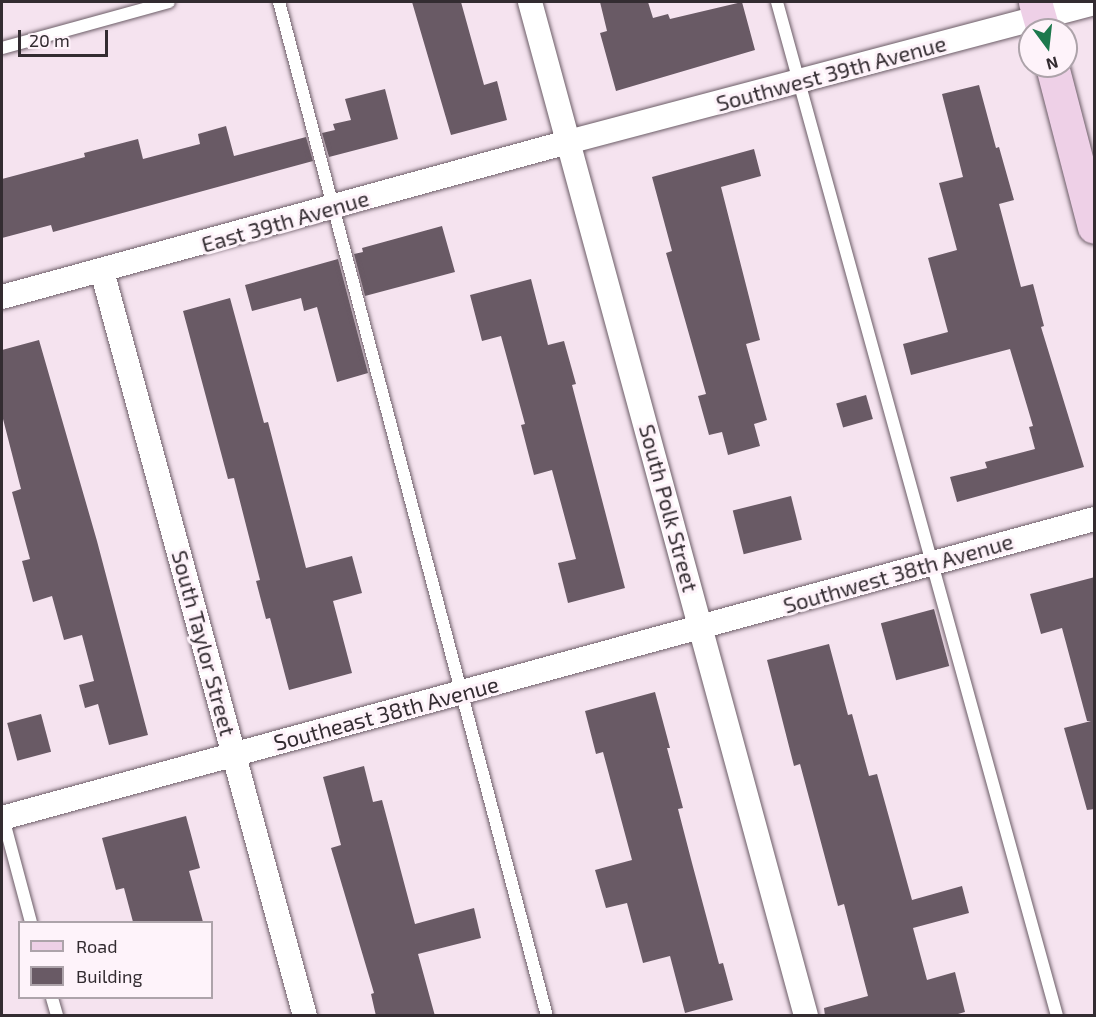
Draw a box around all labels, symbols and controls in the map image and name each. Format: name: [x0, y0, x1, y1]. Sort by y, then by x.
scale bar: [21, 18, 111, 56]
north arrow: [1018, 18, 1078, 78]
text: 20 m: [29, 29, 70, 51]
street label: Southwest 39th Avenue: [713, 30, 949, 116]
text: N: [1044, 53, 1060, 75]
street label: East 39th Avenue: [198, 184, 372, 258]
street label: South Polk Street: [634, 421, 704, 595]
street label: Southwest 38th Avenue: [780, 527, 1016, 619]
street label: South Taylor Street: [166, 547, 242, 739]
street label: Southeast 38th Avenue: [270, 670, 502, 756]
legend: [18, 921, 213, 999]
text: Road: [76, 935, 117, 957]
text: Building: [76, 965, 143, 987]

